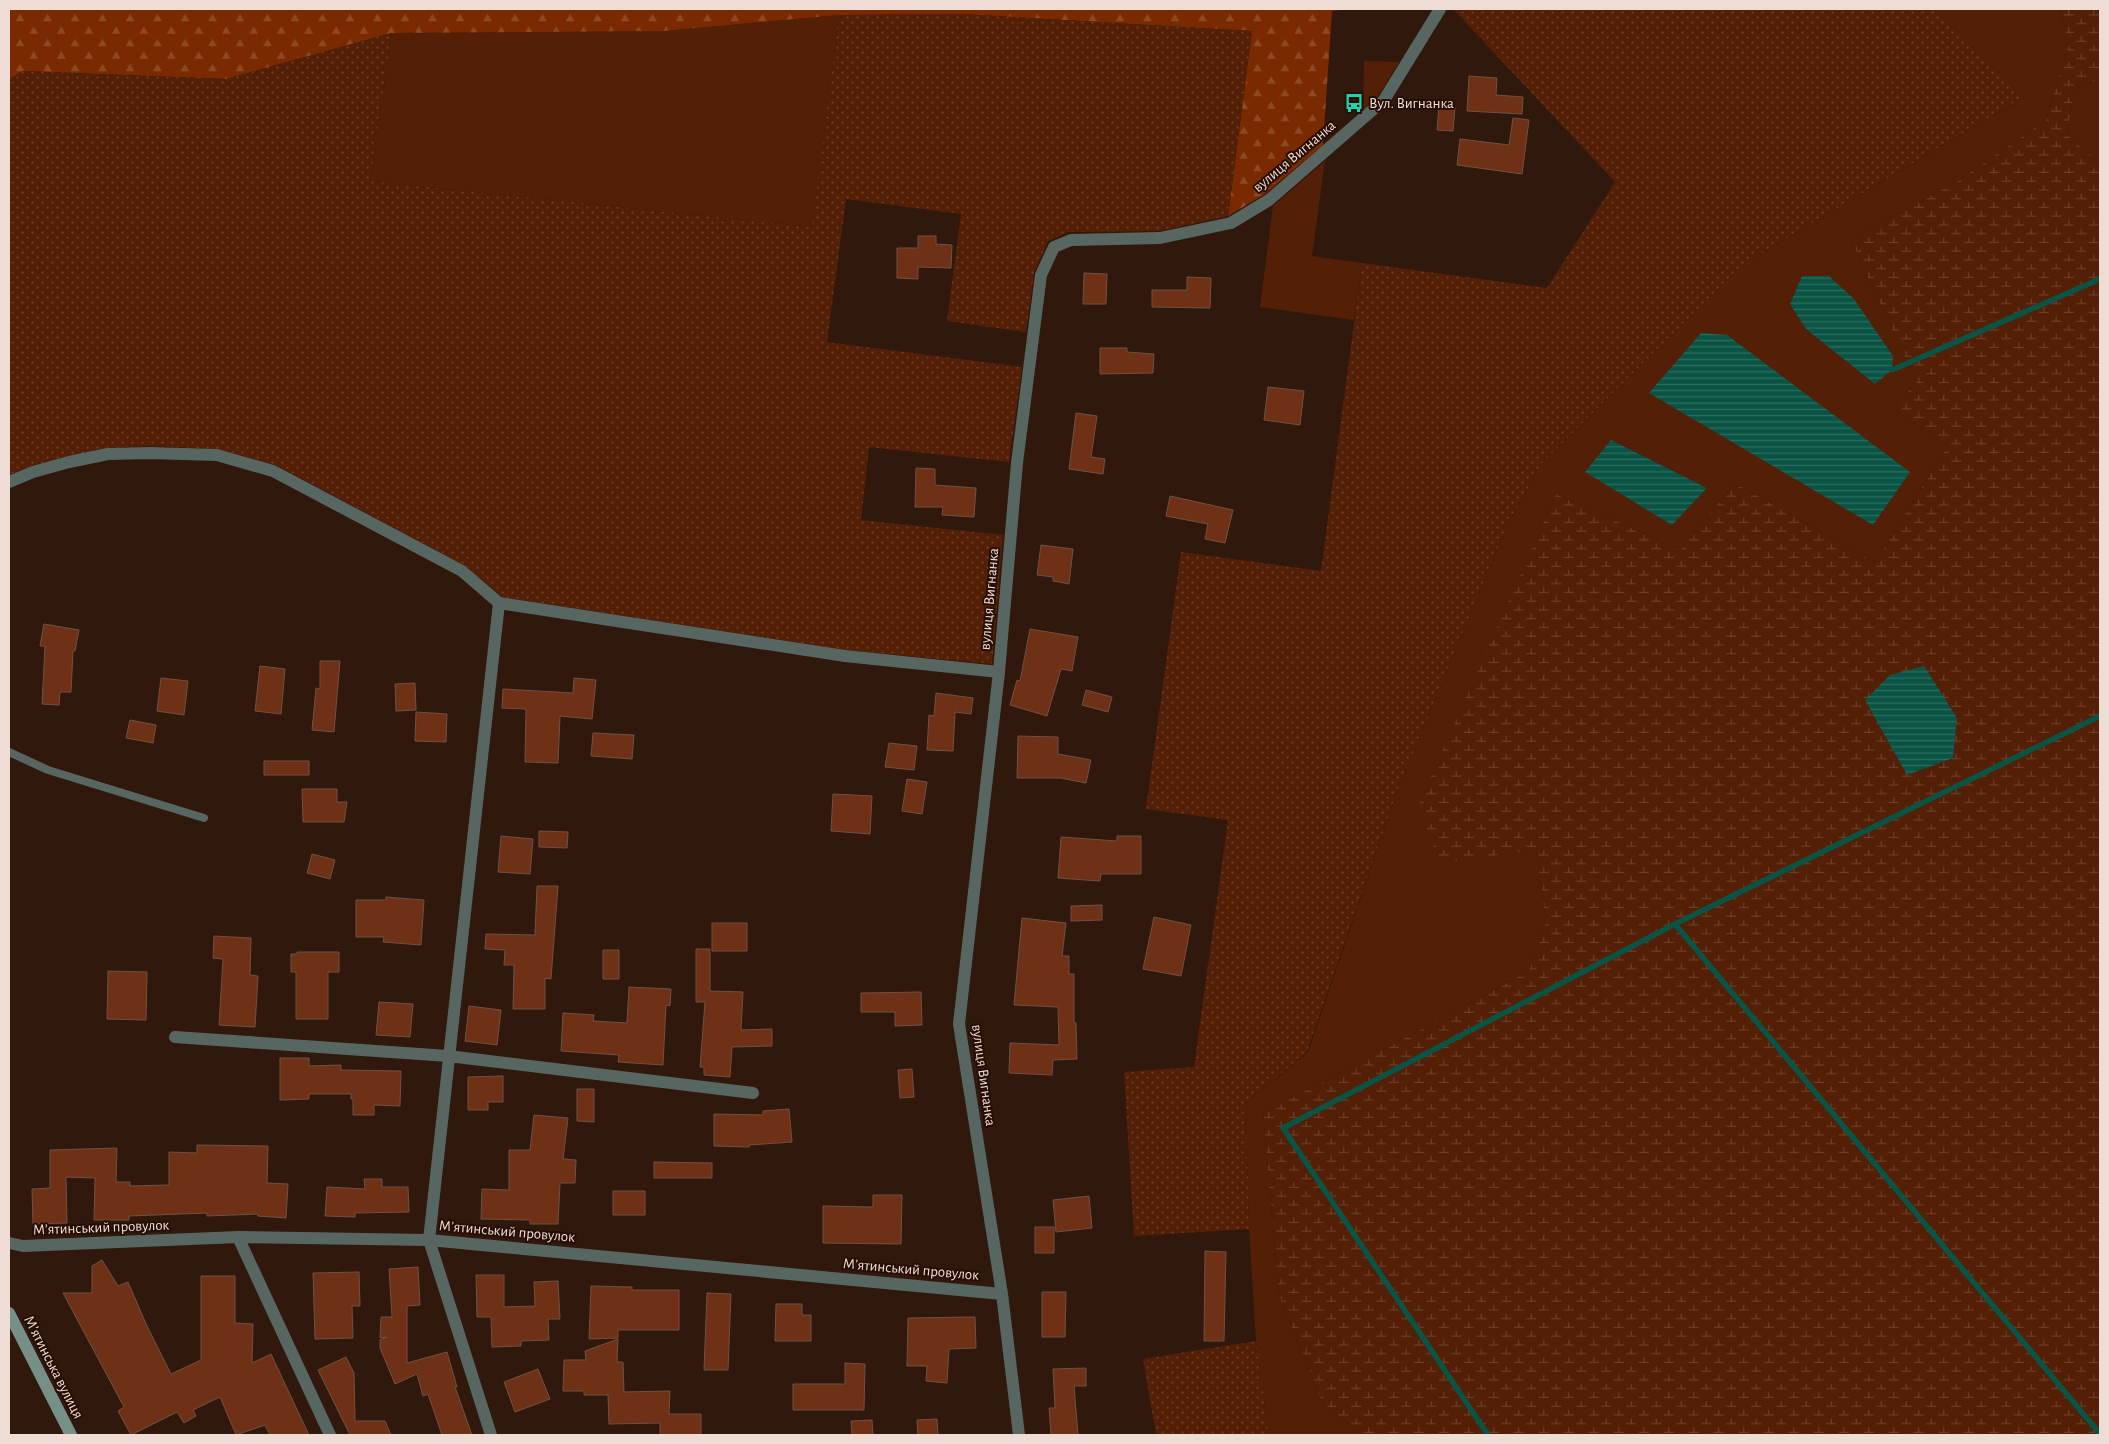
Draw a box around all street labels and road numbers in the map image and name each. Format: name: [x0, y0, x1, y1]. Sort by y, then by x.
street label: вулиця Вигнанка: [1250, 118, 1338, 195]
street label: вулиця Вигнанка: [978, 547, 1001, 651]
street label: вулиця Вигнанка: [969, 1023, 998, 1127]
street label: Мʼятинський провулок: [33, 1218, 170, 1237]
street label: Мʼятинський провулок: [438, 1218, 576, 1245]
street label: Мʼятинський провулок: [842, 1256, 980, 1283]
street label: Мʼятинська вулиця: [21, 1313, 86, 1421]

